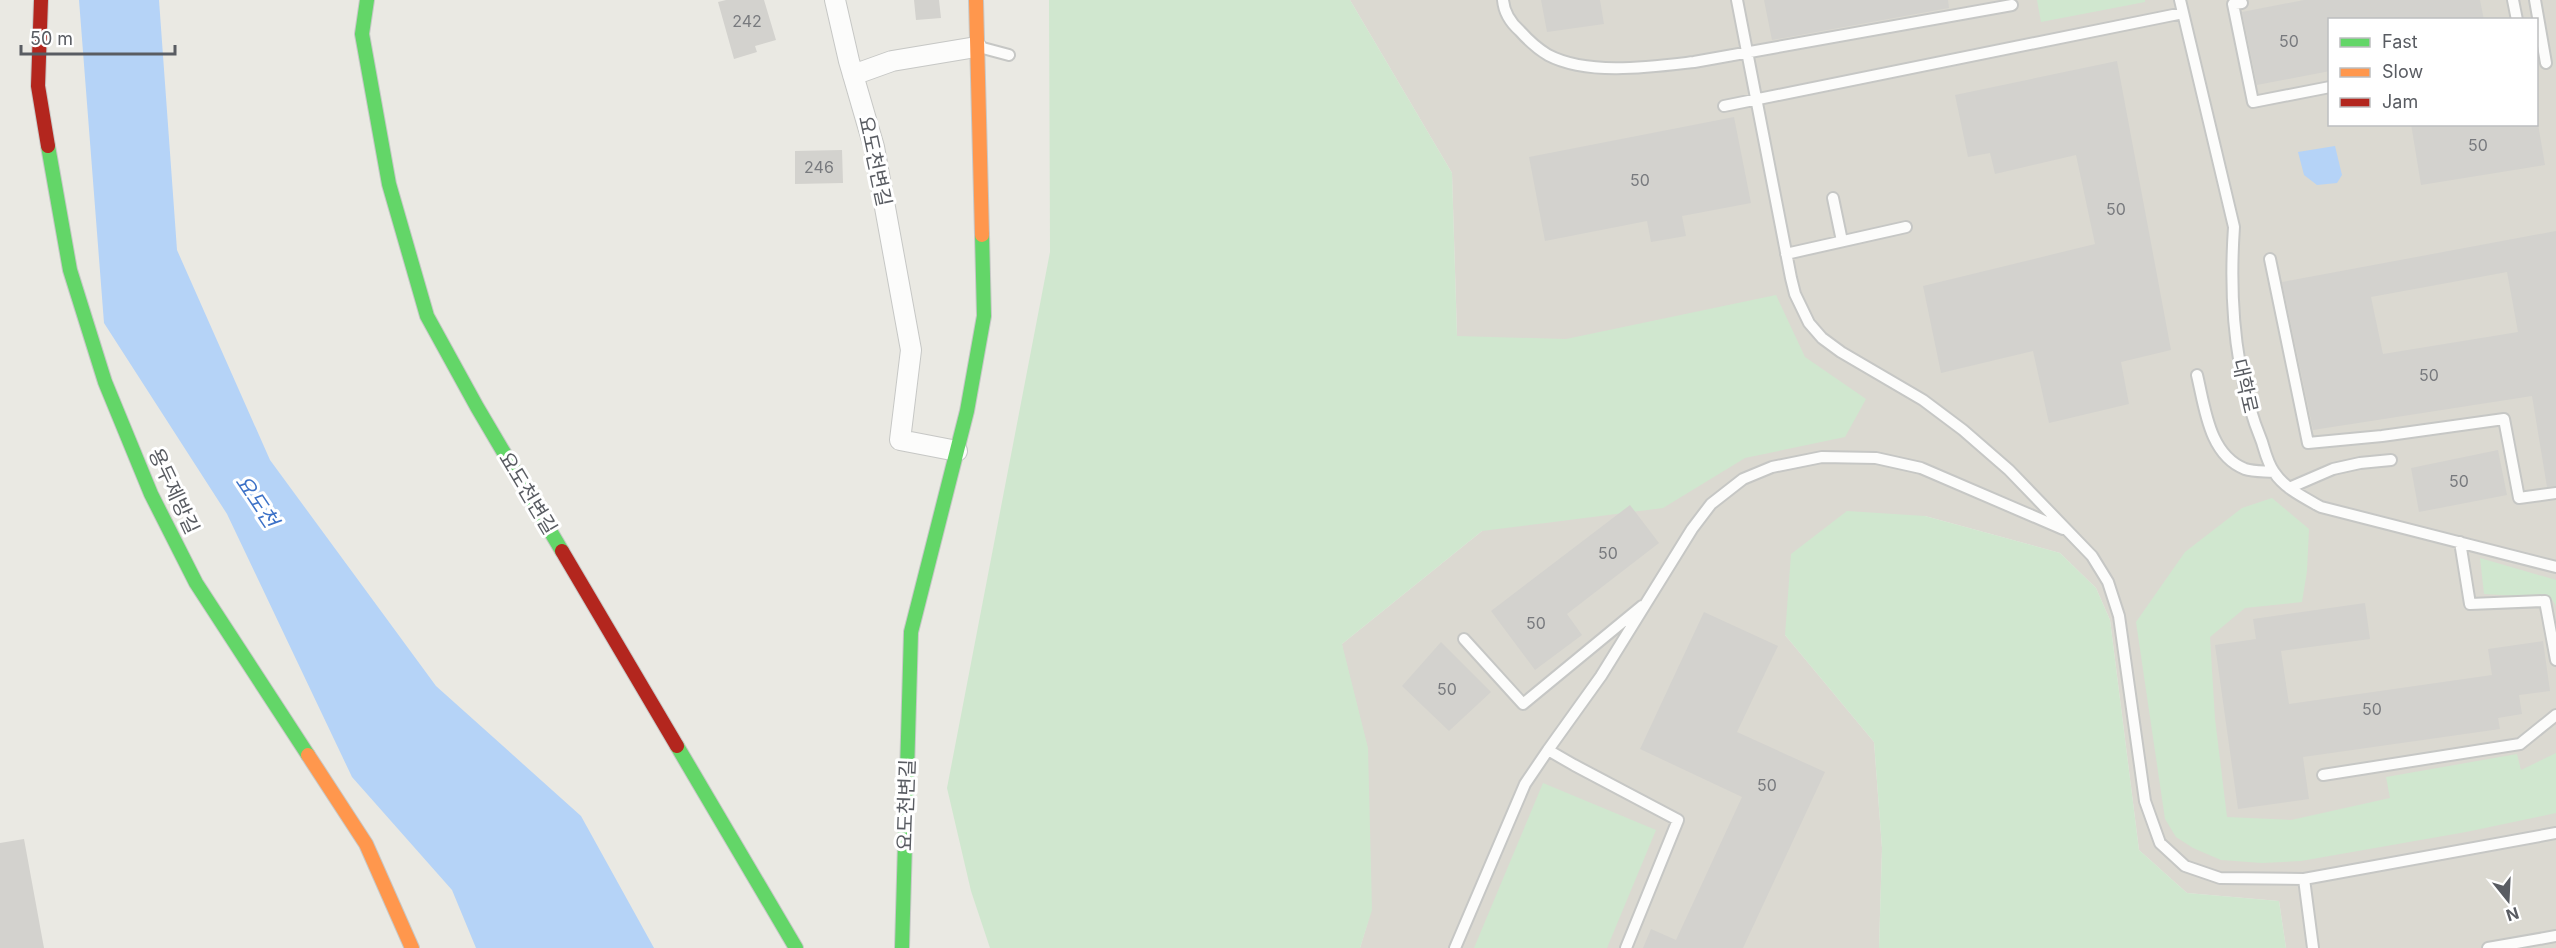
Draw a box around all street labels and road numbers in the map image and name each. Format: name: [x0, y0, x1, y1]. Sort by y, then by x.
street label: 요도천변길: [854, 114, 896, 208]
street label: 대학로: [2227, 356, 2263, 416]
street label: 용두제방길: [144, 444, 204, 538]
street label: 요도천변길: [494, 447, 562, 539]
street label: 요도천변길: [892, 759, 920, 851]

